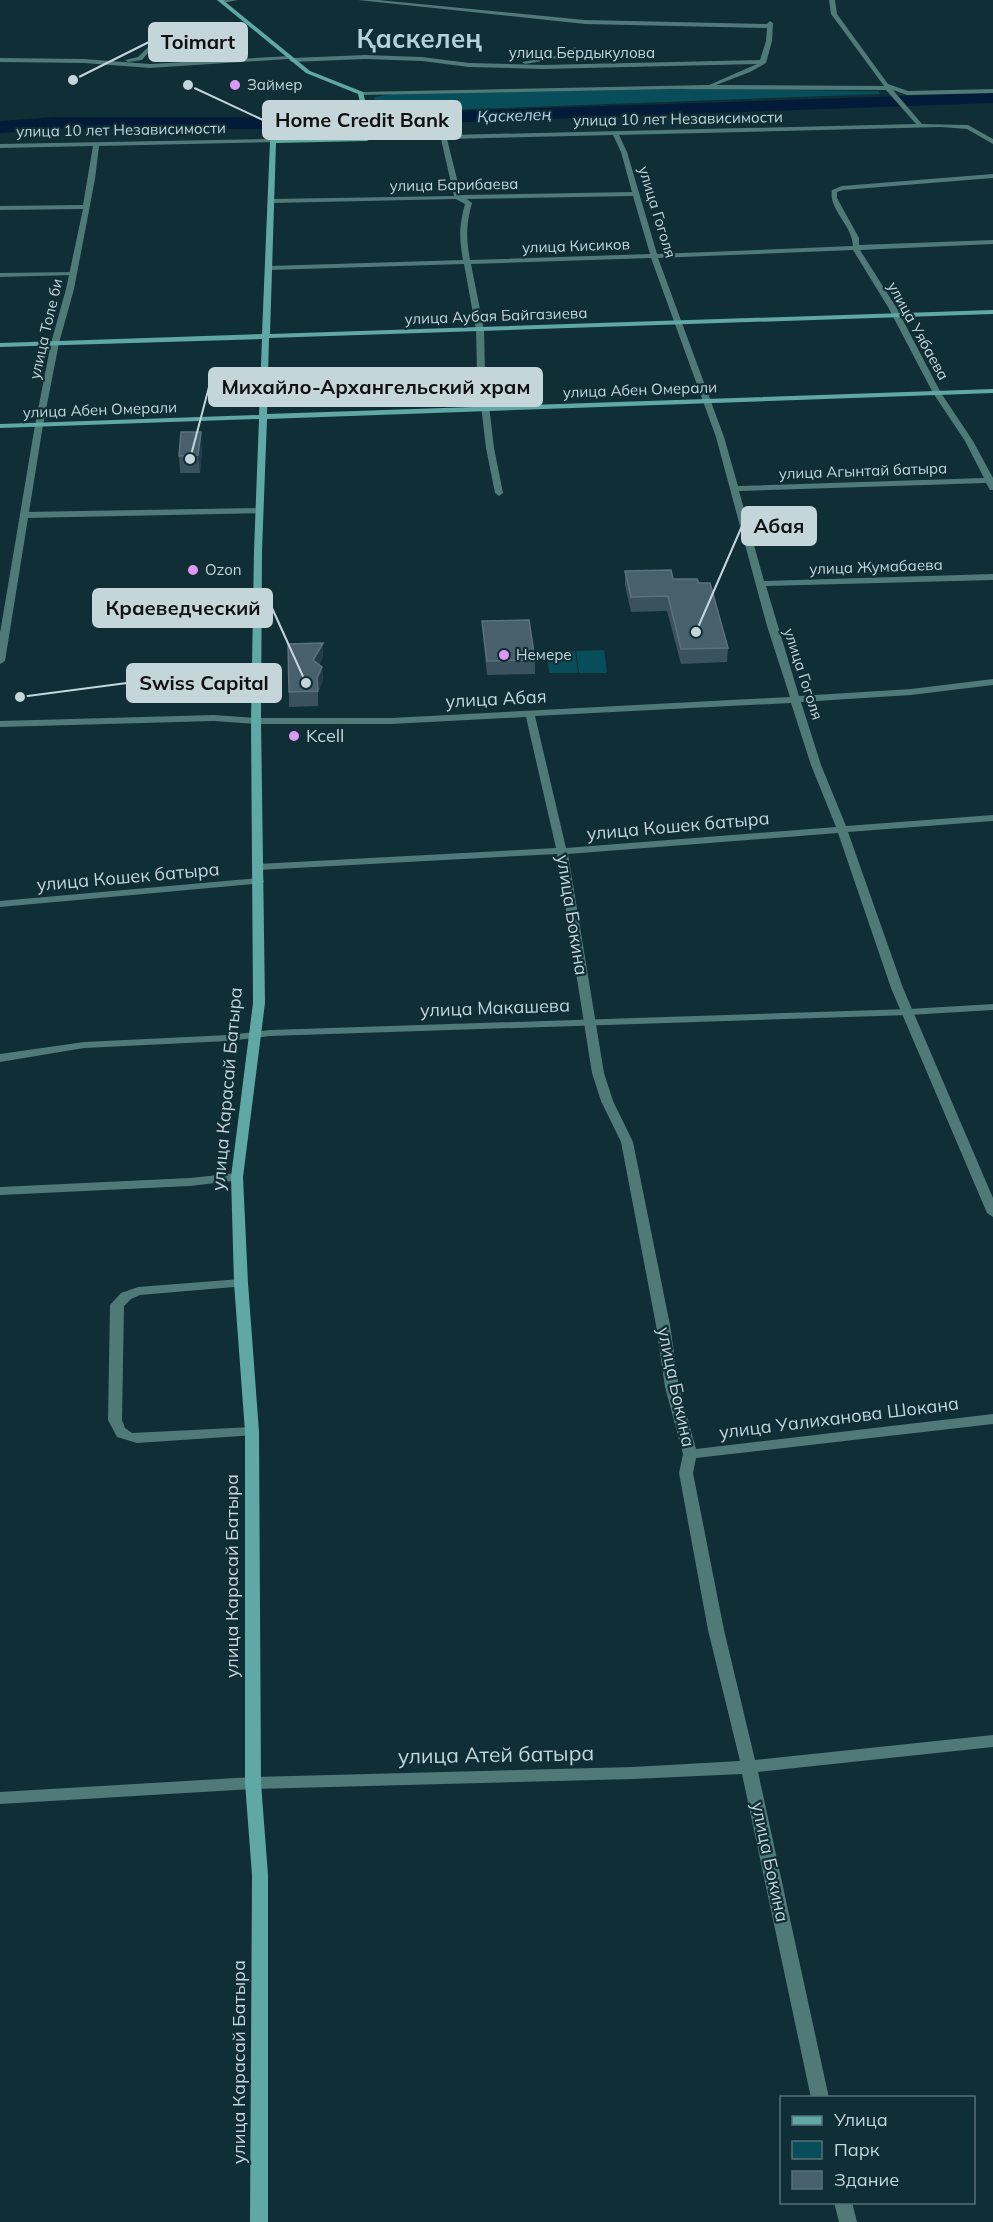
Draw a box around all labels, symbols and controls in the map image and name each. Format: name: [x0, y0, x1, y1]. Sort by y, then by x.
district label: Қаскелең: [357, 22, 482, 55]
callout: Toimart: [149, 23, 247, 61]
text: Toimart: [161, 29, 236, 54]
street label: улица Бердыкулова: [509, 43, 655, 62]
place label: Займер: [247, 75, 302, 94]
marker: Займер: [228, 78, 242, 92]
callout: Home Credit Bank: [263, 101, 461, 139]
water label: Қаскелең: [477, 104, 552, 126]
text: Home Credit Bank: [275, 107, 450, 132]
street label: улица 10 лет Независимости: [573, 107, 783, 130]
street label: улица 10 лет Независимости: [16, 118, 226, 141]
street label: улица Гоголя: [634, 164, 680, 260]
street label: улица Барибаева: [389, 174, 519, 195]
street label: улица Кисиков: [522, 234, 630, 257]
street label: улица Толе би: [25, 277, 66, 381]
street label: улица Уябаева: [884, 278, 953, 383]
street label: улица Аубая Байгазиева: [404, 303, 588, 328]
callout: Михайло-Архангельский храм: [209, 368, 542, 406]
text: Михайло-Архангельский храм: [221, 374, 531, 399]
street label: улица Абен Омерали: [563, 377, 717, 402]
street label: улица Абен Омерали: [23, 397, 177, 422]
street label: улица Агынтай батыра: [778, 458, 947, 483]
callout: Абая: [742, 507, 816, 545]
text: Абая: [754, 513, 804, 538]
street label: улица Жумабаева: [809, 555, 943, 578]
place label: Ozon: [205, 560, 242, 579]
marker: Ozon: [186, 563, 200, 577]
callout: Краеведческий: [93, 589, 272, 627]
text: Краеведческий: [105, 595, 261, 620]
street label: улица Гоголя: [780, 626, 827, 722]
place label: Немере: [516, 645, 572, 664]
marker: Немере: [497, 648, 511, 662]
callout: Swiss Capital: [127, 664, 281, 702]
text: Swiss Capital: [139, 670, 269, 695]
street label: улица Абая: [445, 684, 547, 713]
place label: Kcell: [306, 724, 344, 747]
marker: Kcell: [287, 729, 301, 743]
street label: улица Кошек батыра: [586, 806, 770, 845]
street label: улица Бокина: [552, 853, 593, 977]
street label: улица Кошек батыра: [36, 857, 220, 896]
street label: улица Карасай Батыра: [206, 986, 247, 1192]
street label: улица Макашева: [420, 993, 570, 1022]
street label: улица Бокина: [653, 1325, 700, 1449]
street label: улица Уалиханова Шокана: [718, 1391, 960, 1444]
street label: улица Карасай Батыра: [220, 1474, 243, 1678]
street label: улица Атей батыра: [398, 1739, 594, 1769]
street label: улица Бокина: [747, 1800, 794, 1924]
street label: улица Карасай Батыра: [227, 1960, 250, 2164]
legend: [780, 2096, 975, 2204]
text: Улица: [833, 2108, 888, 2131]
text: Парк: [834, 2138, 880, 2161]
text: Здание: [834, 2168, 899, 2191]

